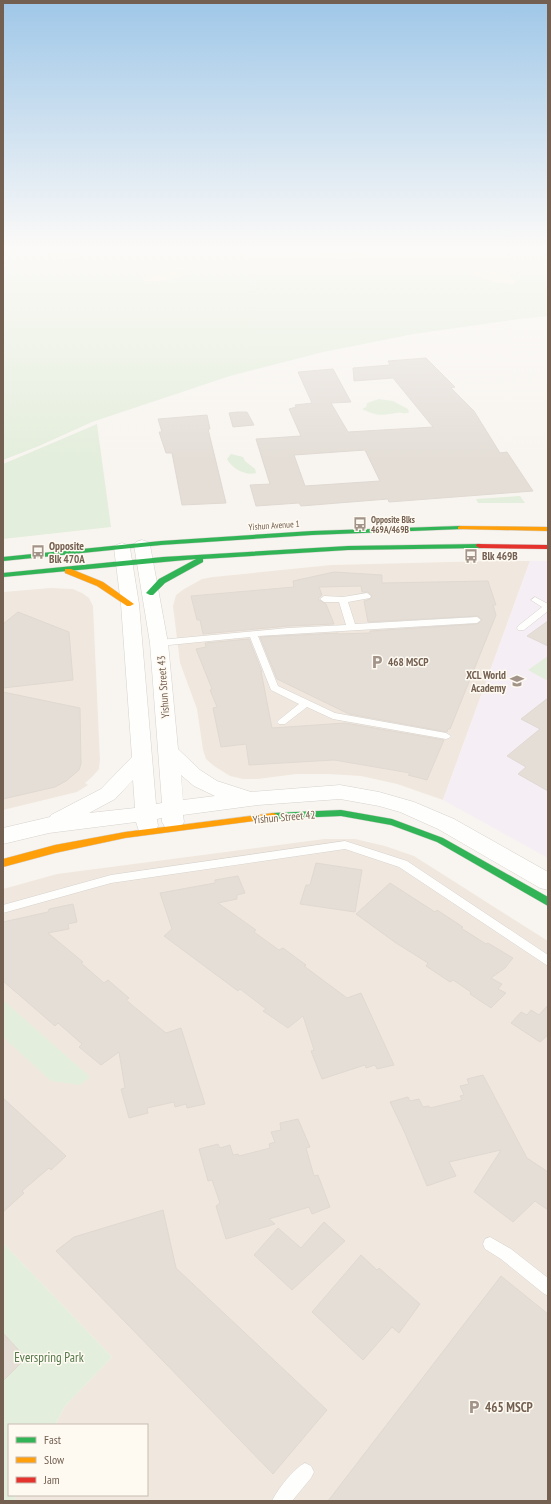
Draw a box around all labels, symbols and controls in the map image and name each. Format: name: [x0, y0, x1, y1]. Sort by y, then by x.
place label: Opposite Blks 469A/469B: [371, 514, 415, 535]
bus stop icon: Opposite Blks 469A/469B: [352, 516, 368, 532]
street label: Yishun Avenue 1: [248, 518, 300, 532]
place label: Opposite Blk 470A: [49, 539, 85, 566]
bus stop icon: Opposite Blk 470A: [30, 544, 46, 560]
bus stop icon: Blk 469B: [463, 548, 479, 564]
place label: Blk 469B: [482, 549, 518, 563]
parking icon: 468 MSCP: [369, 654, 385, 670]
street label: Yishun Street 43: [154, 655, 172, 719]
place label: 468 MSCP: [388, 655, 429, 669]
place label: XCL World Academy: [466, 668, 507, 695]
school or university icon: XCL World Academy: [509, 673, 525, 689]
street label: Yishun Street 42: [252, 807, 316, 827]
park label: Everspring Park: [14, 1349, 84, 1366]
parking icon: 465 MSCP: [466, 1399, 482, 1415]
place label: 465 MSCP: [485, 1399, 533, 1416]
legend: [8, 1424, 148, 1496]
text: Fast: [44, 1432, 62, 1447]
text: Slow: [44, 1452, 65, 1467]
text: Jam: [43, 1472, 60, 1487]

